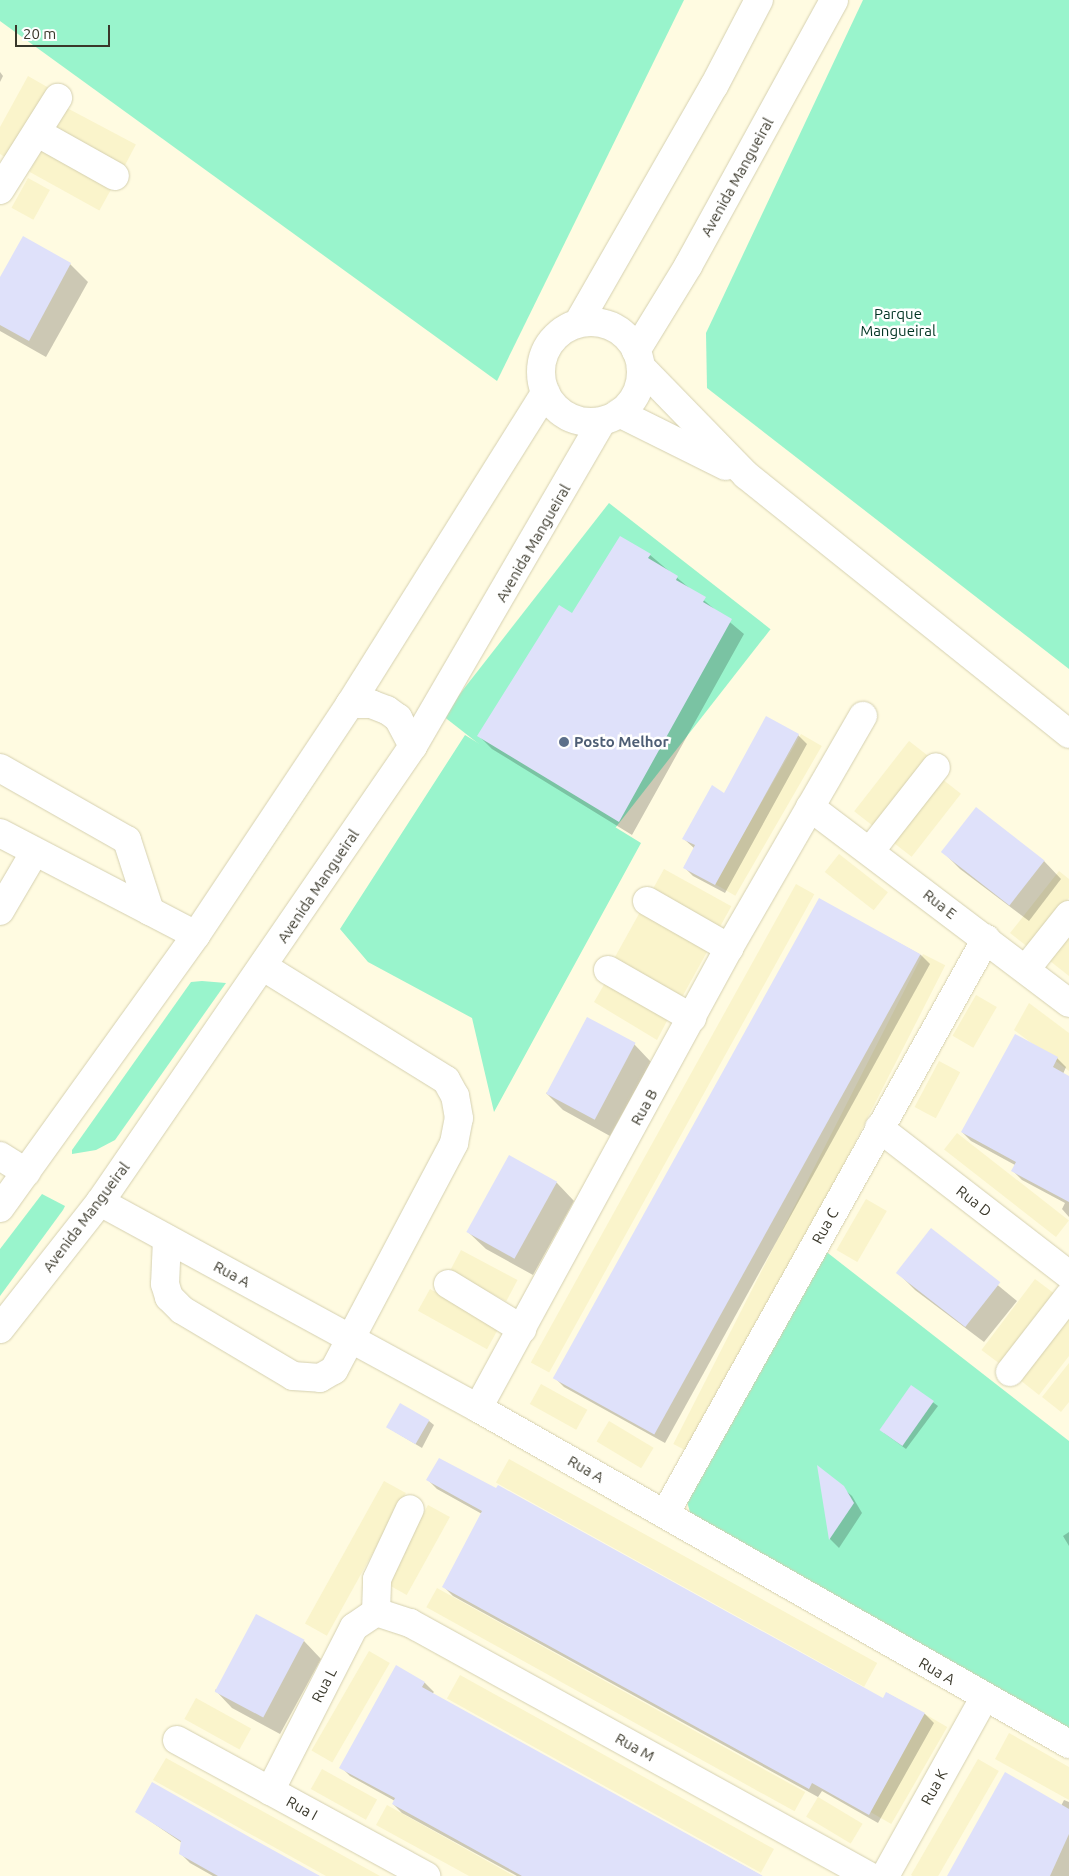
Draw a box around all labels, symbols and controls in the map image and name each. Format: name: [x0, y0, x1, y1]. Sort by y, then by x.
scale bar: [18, 15, 112, 47]
text: 20 m: [23, 25, 56, 42]
street label: Avenida Mangueiral: [697, 114, 777, 240]
park label: Parque Mangueiral: [860, 304, 936, 339]
street label: Avenida Mangueiral: [492, 481, 574, 605]
place label: Posto Melhor: [574, 733, 669, 751]
marker: Posto Melhor: [558, 736, 570, 748]
street label: Avenida Mangueiral: [273, 826, 363, 946]
street label: Rua E: [920, 885, 960, 923]
street label: Rua B: [627, 1086, 661, 1128]
street label: Avenida Mangueiral: [39, 1158, 133, 1276]
street label: Rua D: [953, 1182, 995, 1220]
street label: Rua C: [808, 1205, 842, 1247]
street label: Rua A: [211, 1257, 253, 1291]
street label: Rua A: [565, 1452, 607, 1486]
street label: Rua A: [916, 1654, 958, 1688]
street label: Rua L: [308, 1665, 340, 1705]
street label: Rua M: [612, 1729, 658, 1765]
street label: Rua K: [917, 1766, 951, 1808]
street label: Rua I: [283, 1792, 321, 1824]

